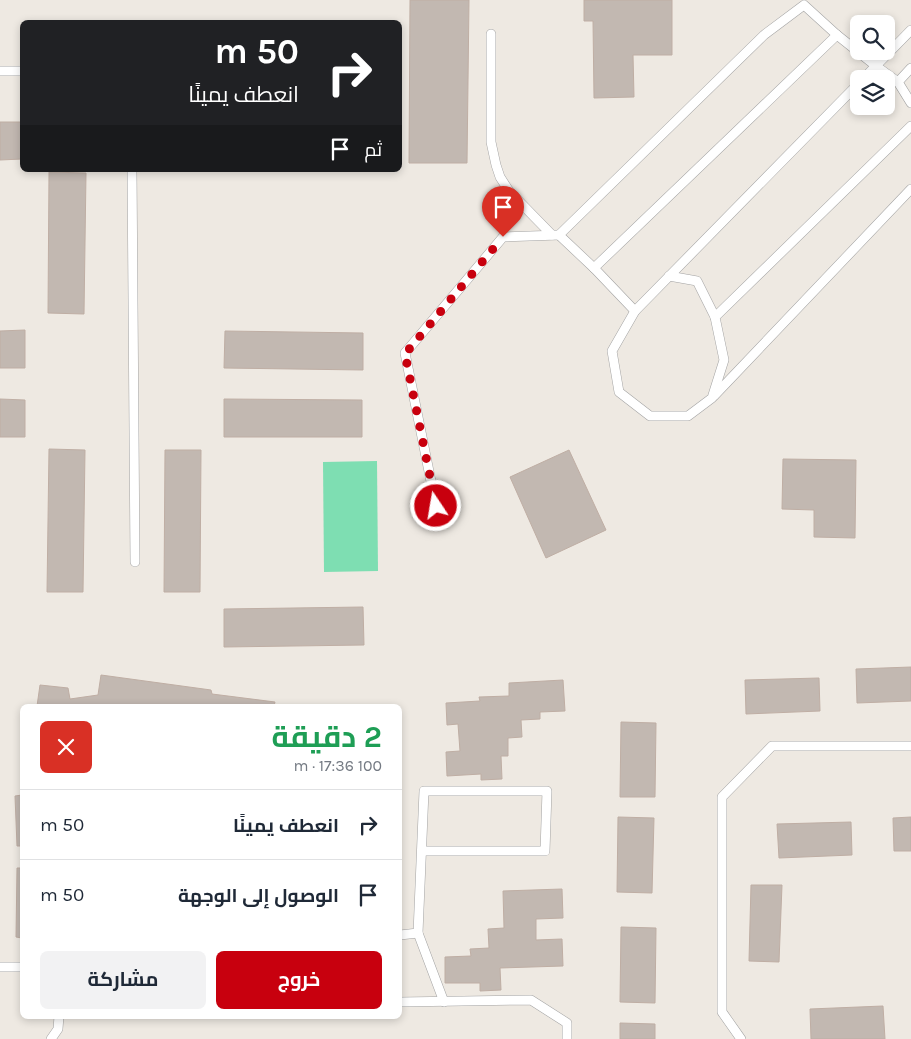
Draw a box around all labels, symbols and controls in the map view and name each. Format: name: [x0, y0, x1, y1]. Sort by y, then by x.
map controls: [850, 15, 895, 115]
button: search: [850, 15, 895, 60]
text: 50 m: [214, 31, 299, 72]
icon: right: [317, 40, 382, 105]
button: layers: [850, 70, 895, 115]
text: انعطف يمينًا: [188, 82, 299, 108]
icon: arrive: [326, 135, 354, 163]
text: ثم: [364, 139, 382, 161]
pin: [482, 186, 524, 237]
icon: arrive: [489, 193, 517, 221]
position arrow: [409, 479, 461, 531]
text: 2 دقيقة: [271, 719, 382, 755]
button: close: [40, 721, 92, 773]
text: 100 m · 17:36: [293, 756, 382, 775]
icon: right: [354, 811, 382, 839]
text: 50 m: [40, 814, 84, 836]
text: انعطف يمينًا: [233, 815, 339, 837]
icon: arrive: [354, 881, 382, 909]
text: 50 m: [40, 884, 84, 906]
text: الوصول إلى الوجهة: [178, 885, 339, 907]
button: مشاركة: [40, 951, 206, 1009]
button: خروج: [216, 951, 382, 1009]

